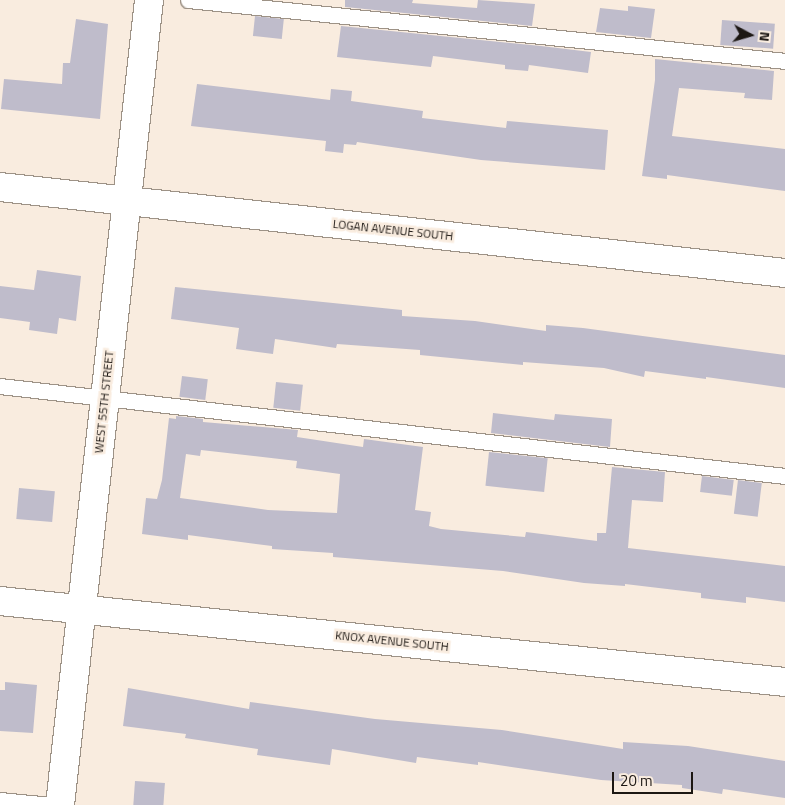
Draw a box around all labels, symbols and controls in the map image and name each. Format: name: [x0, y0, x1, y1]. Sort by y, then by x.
north arrow: [725, 10, 775, 60]
text: N: [754, 31, 776, 43]
street label: LOGAN AVENUE SOUTH: [332, 217, 454, 243]
street label: WEST 55TH STREET: [91, 350, 117, 454]
street label: KNOX AVENUE SOUTH: [335, 628, 449, 654]
scale bar: [615, 762, 696, 794]
text: 20 m: [620, 769, 653, 792]

